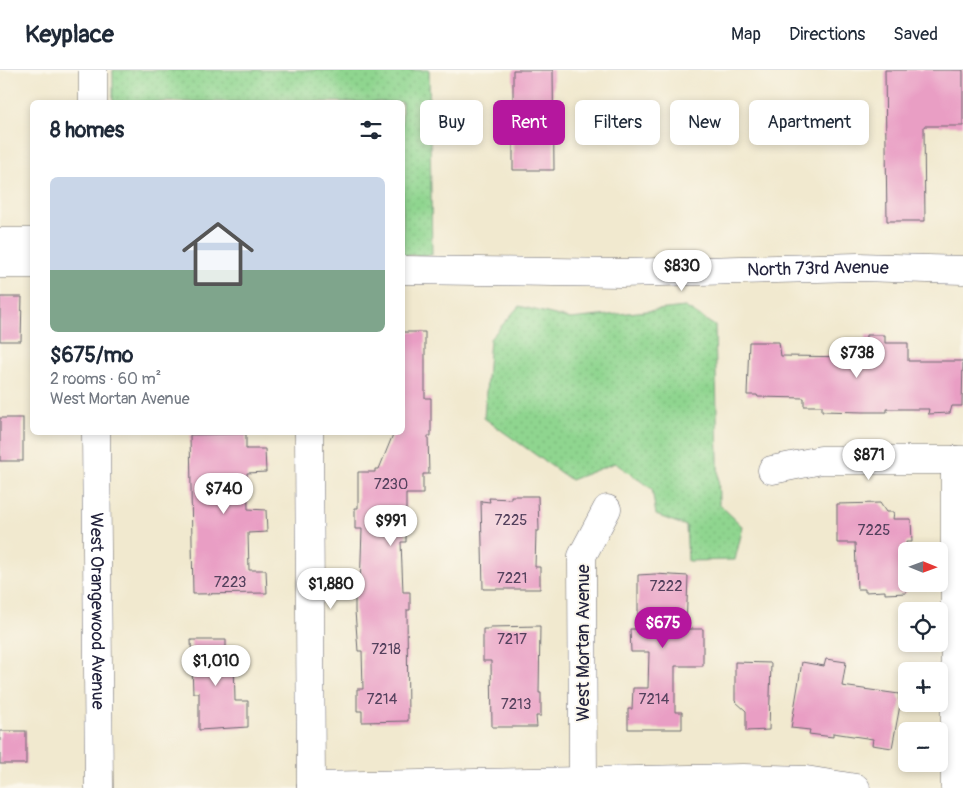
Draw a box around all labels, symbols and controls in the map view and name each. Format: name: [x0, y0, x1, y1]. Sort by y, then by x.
text: Keyplace: [25, 20, 114, 49]
text: Map: [731, 23, 761, 46]
text: Directions: [789, 23, 865, 46]
text: Saved: [893, 23, 938, 46]
chip: Buy: [420, 100, 483, 145]
chip: Rent: [493, 100, 565, 145]
chip: Filters: [575, 100, 660, 145]
chip: New: [670, 100, 739, 145]
chip: Apartment: [749, 100, 869, 145]
icon: filters: [357, 116, 385, 144]
text: 8 homes: [50, 117, 124, 144]
icon: home: [173, 209, 263, 299]
pin: $830: [652, 250, 712, 292]
text: $830: [664, 256, 700, 276]
street label: North 73rd Avenue: [747, 256, 889, 282]
pin: $738: [827, 336, 887, 379]
text: $675/mo: [50, 342, 133, 369]
text: $738: [840, 343, 874, 363]
text: 2 rooms · 60 m²: [50, 369, 161, 389]
text: West Mortan Avenue: [50, 389, 190, 409]
pin: $871: [839, 438, 899, 481]
text: $871: [853, 445, 885, 465]
pin: $740: [194, 472, 254, 515]
house number: 7230: [374, 475, 408, 494]
text: $740: [205, 479, 243, 499]
pin: $991: [361, 504, 421, 547]
text: $991: [375, 511, 407, 531]
house number: 7225: [495, 511, 527, 530]
street label: West Orangewood Avenue: [85, 512, 109, 710]
house number: 7225: [858, 521, 890, 540]
north arrow: [898, 542, 948, 592]
map controls: [898, 542, 948, 772]
street label: West Mortan Avenue: [572, 564, 595, 722]
pin: $1,880: [290, 568, 372, 610]
house number: 7221: [497, 569, 527, 588]
house number: 7223: [214, 573, 246, 592]
text: $1,880: [308, 574, 354, 594]
house number: 7222: [649, 577, 683, 596]
button: locate: [898, 602, 948, 652]
pin: $675: [633, 606, 693, 649]
text: $675: [646, 613, 680, 633]
house number: 7217: [497, 630, 527, 649]
house number: 7218: [371, 640, 401, 659]
pin: $1,010: [175, 644, 257, 687]
text: $1,010: [192, 651, 240, 671]
button: +: [898, 662, 948, 712]
house number: 7214: [367, 690, 398, 709]
house number: 7214: [639, 690, 670, 709]
house number: 7213: [501, 695, 531, 714]
button: −: [898, 722, 948, 772]

